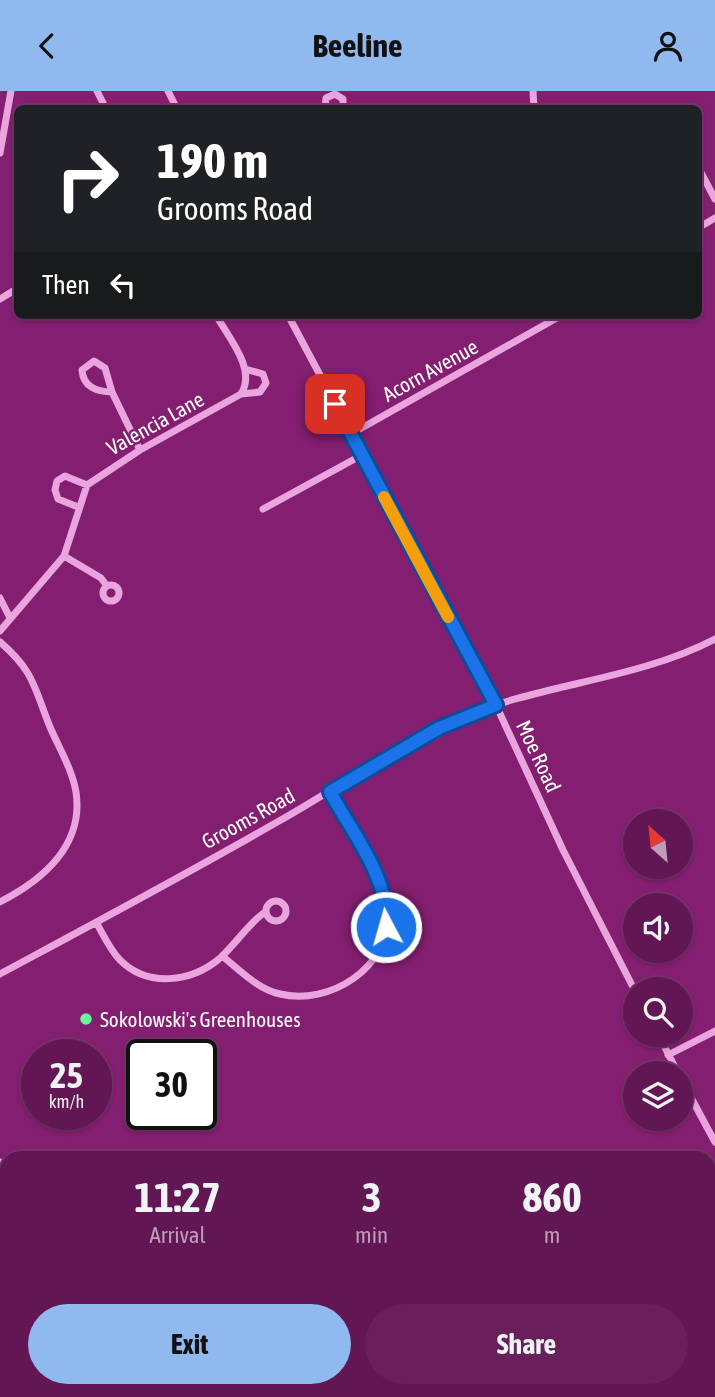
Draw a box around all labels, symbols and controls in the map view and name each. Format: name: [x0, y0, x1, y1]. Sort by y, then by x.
icon: back: [28, 27, 66, 65]
text: Beeline: [313, 27, 402, 64]
icon: person: [649, 27, 687, 65]
text: 190 m: [157, 132, 268, 188]
icon: right: [42, 133, 133, 224]
text: Grooms Road: [157, 190, 313, 227]
icon: left: [104, 266, 142, 304]
text: Then: [42, 270, 90, 300]
street label: Acorn Avenue: [378, 334, 482, 406]
pin: [305, 374, 365, 434]
icon: arrive: [316, 385, 354, 423]
street label: Valencia Lane: [102, 386, 208, 460]
street label: Moe Road: [512, 716, 566, 796]
street label: Grooms Road: [197, 783, 299, 853]
north arrow: [623, 809, 693, 879]
map controls: [623, 809, 693, 1131]
position arrow: [349, 890, 423, 964]
button: sound: [623, 893, 693, 963]
button: search: [623, 977, 693, 1047]
place label: Sokolowski's Greenhouses: [100, 1007, 301, 1031]
marker: Sokolowski's Greenhouses: [78, 1011, 94, 1027]
speed limit sign: 30: [126, 1039, 217, 1130]
text: 25: [50, 1055, 83, 1095]
button: layers: [623, 1061, 693, 1131]
text: km/h: [49, 1091, 84, 1112]
text: 11:27: [134, 1173, 221, 1221]
text: 3: [362, 1173, 381, 1221]
text: 860: [522, 1173, 582, 1221]
text: Arrival: [149, 1222, 206, 1248]
text: min: [355, 1222, 388, 1248]
text: m: [544, 1222, 560, 1248]
button: Exit: [28, 1304, 351, 1384]
button: Share: [365, 1304, 688, 1384]

